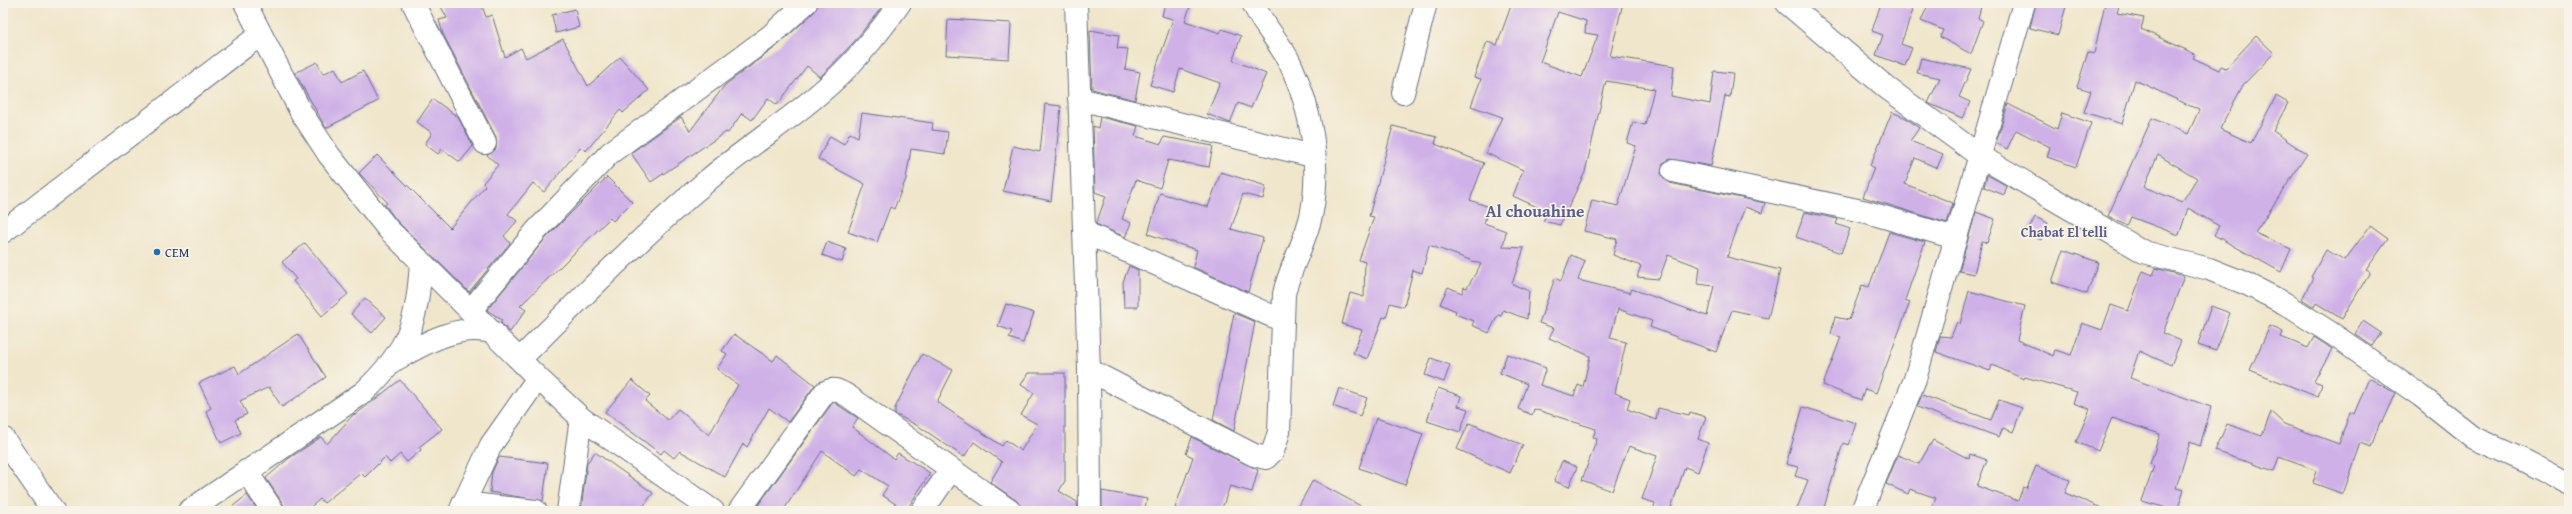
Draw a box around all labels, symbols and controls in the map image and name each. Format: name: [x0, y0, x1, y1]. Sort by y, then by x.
district label: Al chouahine: [1486, 198, 1584, 223]
district label: Chabat El telli: [2021, 222, 2108, 242]
place label: CEM: [165, 243, 190, 262]
marker: CEM: [152, 247, 162, 257]

